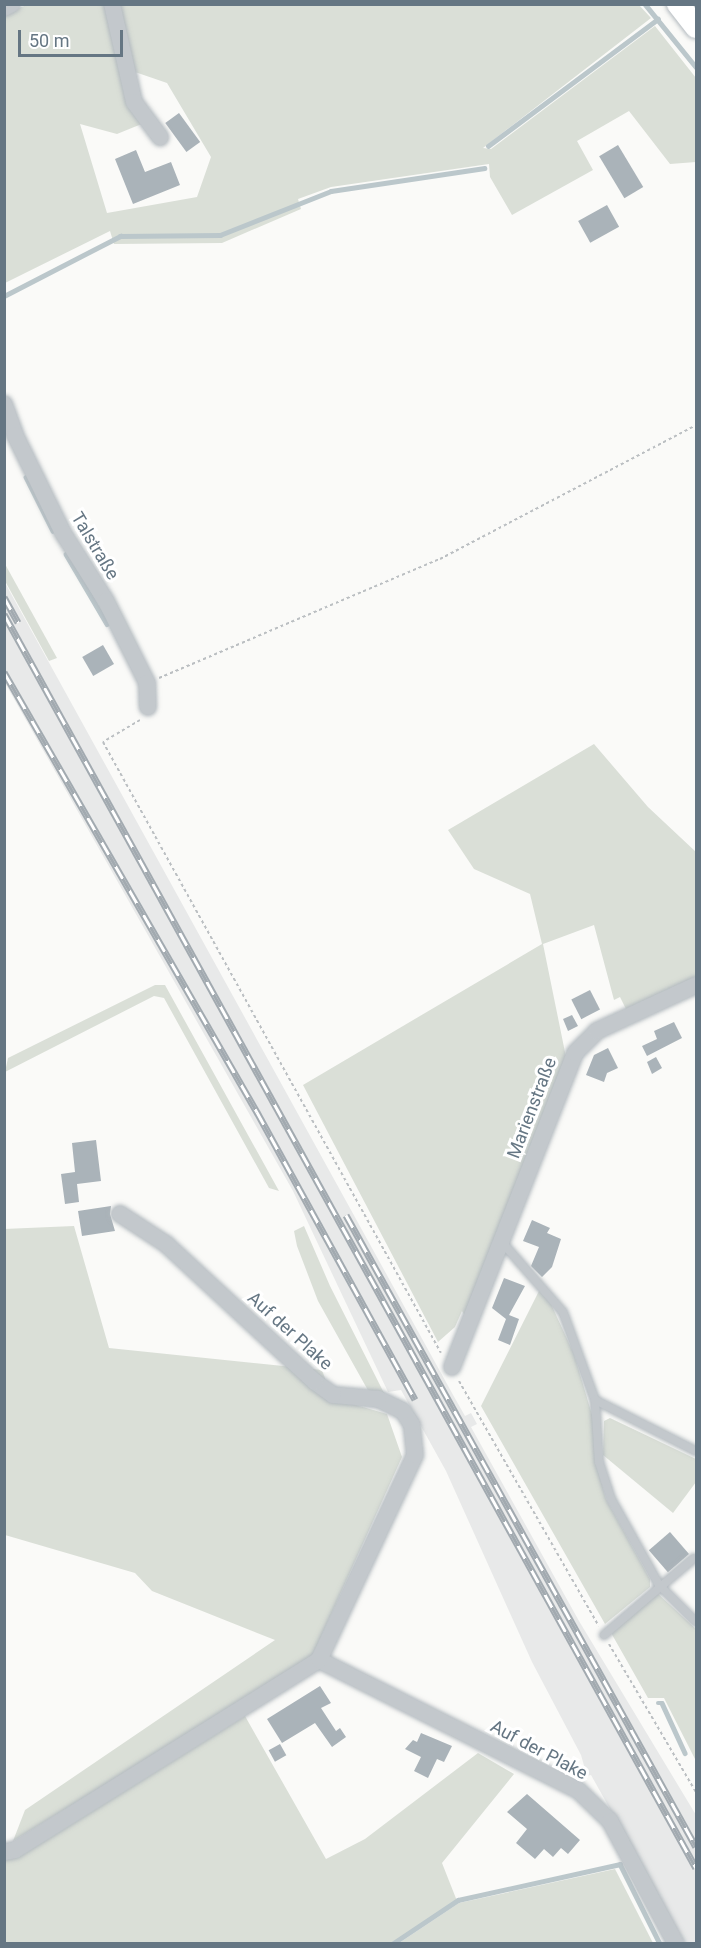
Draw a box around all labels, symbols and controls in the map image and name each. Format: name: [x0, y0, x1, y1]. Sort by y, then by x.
scale bar: [21, 18, 126, 56]
text: 50 m: [29, 30, 69, 51]
street label: Talstraße: [66, 508, 124, 584]
street label: Marienstraße: [503, 1054, 561, 1162]
street label: Auf der Plake: [243, 1287, 337, 1375]
street label: Auf der Plake: [487, 1715, 591, 1785]

